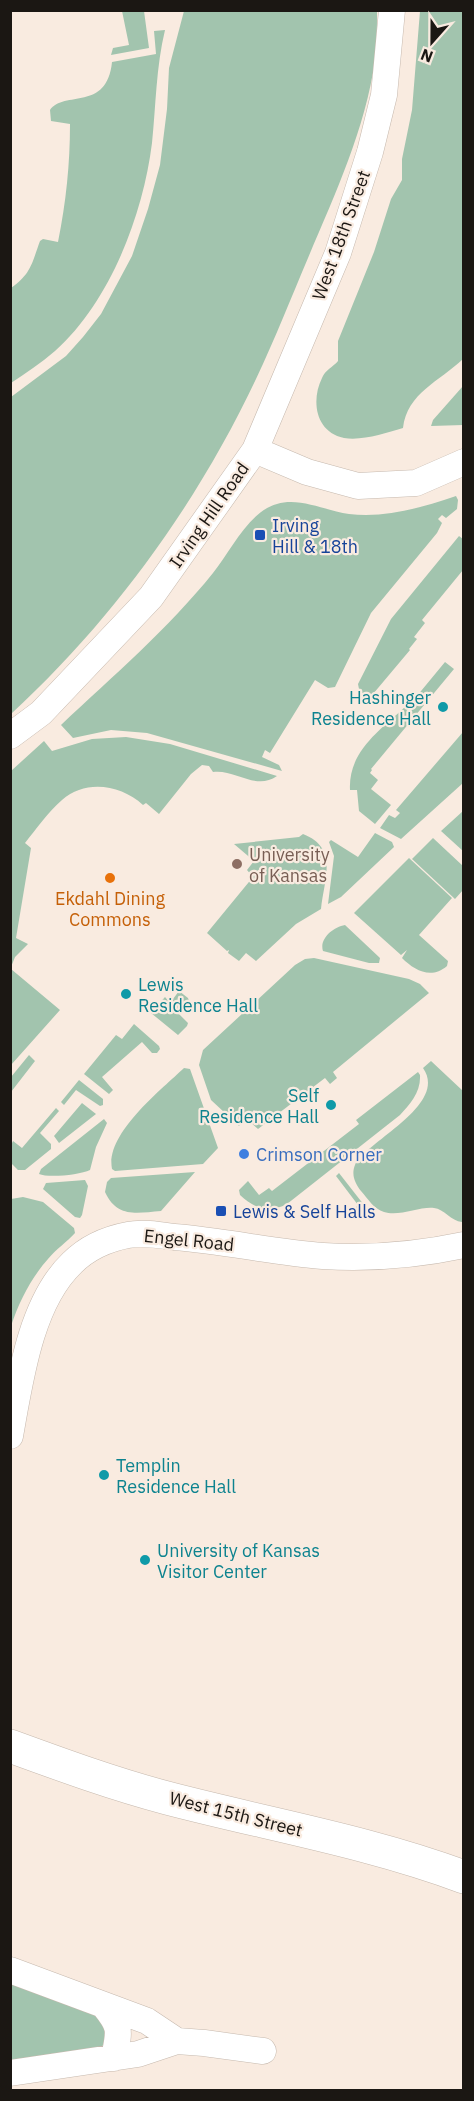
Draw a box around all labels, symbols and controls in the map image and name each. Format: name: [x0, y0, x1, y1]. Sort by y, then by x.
north arrow: [402, 12, 462, 72]
text: N: [418, 45, 436, 67]
street label: West 18th Street: [307, 167, 375, 303]
street label: Irving Hill Road: [164, 458, 254, 572]
place label: Irving Hill & 18th: [272, 514, 358, 558]
marker: Irving Hill & 18th: [253, 528, 267, 542]
place label: Hashinger Residence Hall: [311, 686, 431, 730]
marker: Hashinger Residence Hall: [436, 700, 450, 714]
place label: University of Kansas: [249, 843, 330, 887]
marker: University of Kansas: [230, 857, 244, 871]
marker: Ekdahl Dining Commons: [103, 871, 117, 885]
place label: Ekdahl Dining Commons: [55, 887, 166, 931]
place label: Lewis Residence Hall: [138, 973, 258, 1017]
marker: Lewis Residence Hall: [119, 987, 133, 1001]
place label: Self Residence Hall: [199, 1084, 319, 1128]
marker: Self Residence Hall: [324, 1098, 338, 1112]
place label: Crimson Corner: [256, 1143, 382, 1166]
marker: Crimson Corner: [237, 1147, 251, 1161]
place label: Lewis & Self Halls: [233, 1200, 376, 1223]
marker: Lewis & Self Halls: [214, 1204, 228, 1218]
street label: Engel Road: [143, 1224, 235, 1256]
place label: Templin Residence Hall: [116, 1454, 236, 1498]
marker: Templin Residence Hall: [97, 1468, 111, 1482]
place label: University of Kansas Visitor Center: [157, 1539, 320, 1583]
marker: University of Kansas Visitor Center: [138, 1553, 152, 1567]
street label: West 15th Street: [167, 1786, 305, 1842]

